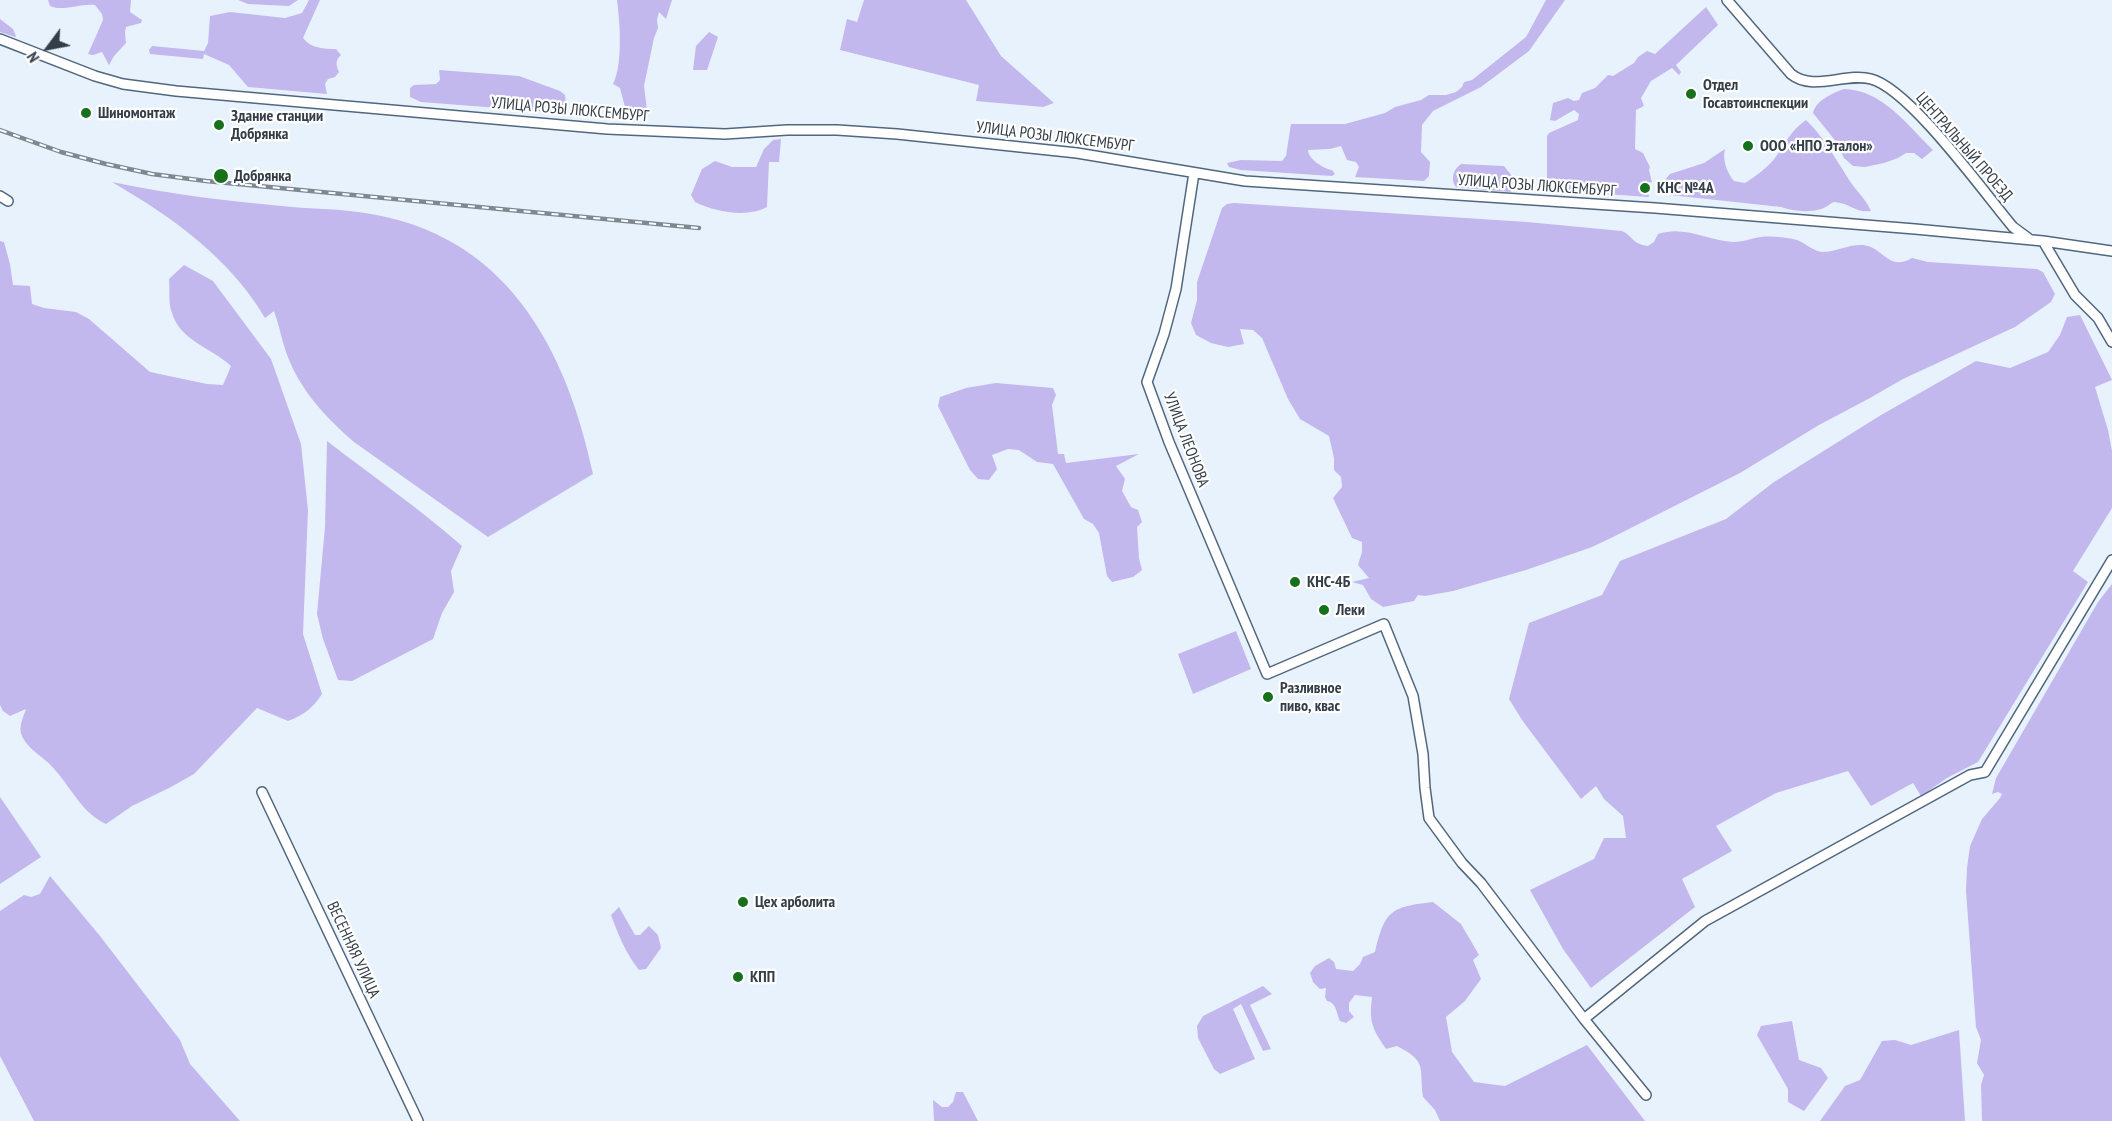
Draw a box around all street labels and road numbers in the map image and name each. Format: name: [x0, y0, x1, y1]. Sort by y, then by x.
street label: ЦЕНТРАЛЬНЫЙ ПРОЕЗД: [1912, 89, 2016, 205]
street label: УЛИЦА РОЗЫ ЛЮКСЕМБУРГ: [490, 94, 650, 126]
street label: УЛИЦА РОЗЫ ЛЮКСЕМБУРГ: [975, 118, 1135, 156]
street label: УЛИЦА РОЗЫ ЛЮКСЕМБУРГ: [1457, 171, 1617, 201]
street label: УЛИЦА ЛЕОНОВА: [1159, 390, 1213, 490]
street label: ВЕСЕННЯЯ УЛИЦА: [322, 899, 384, 1001]

